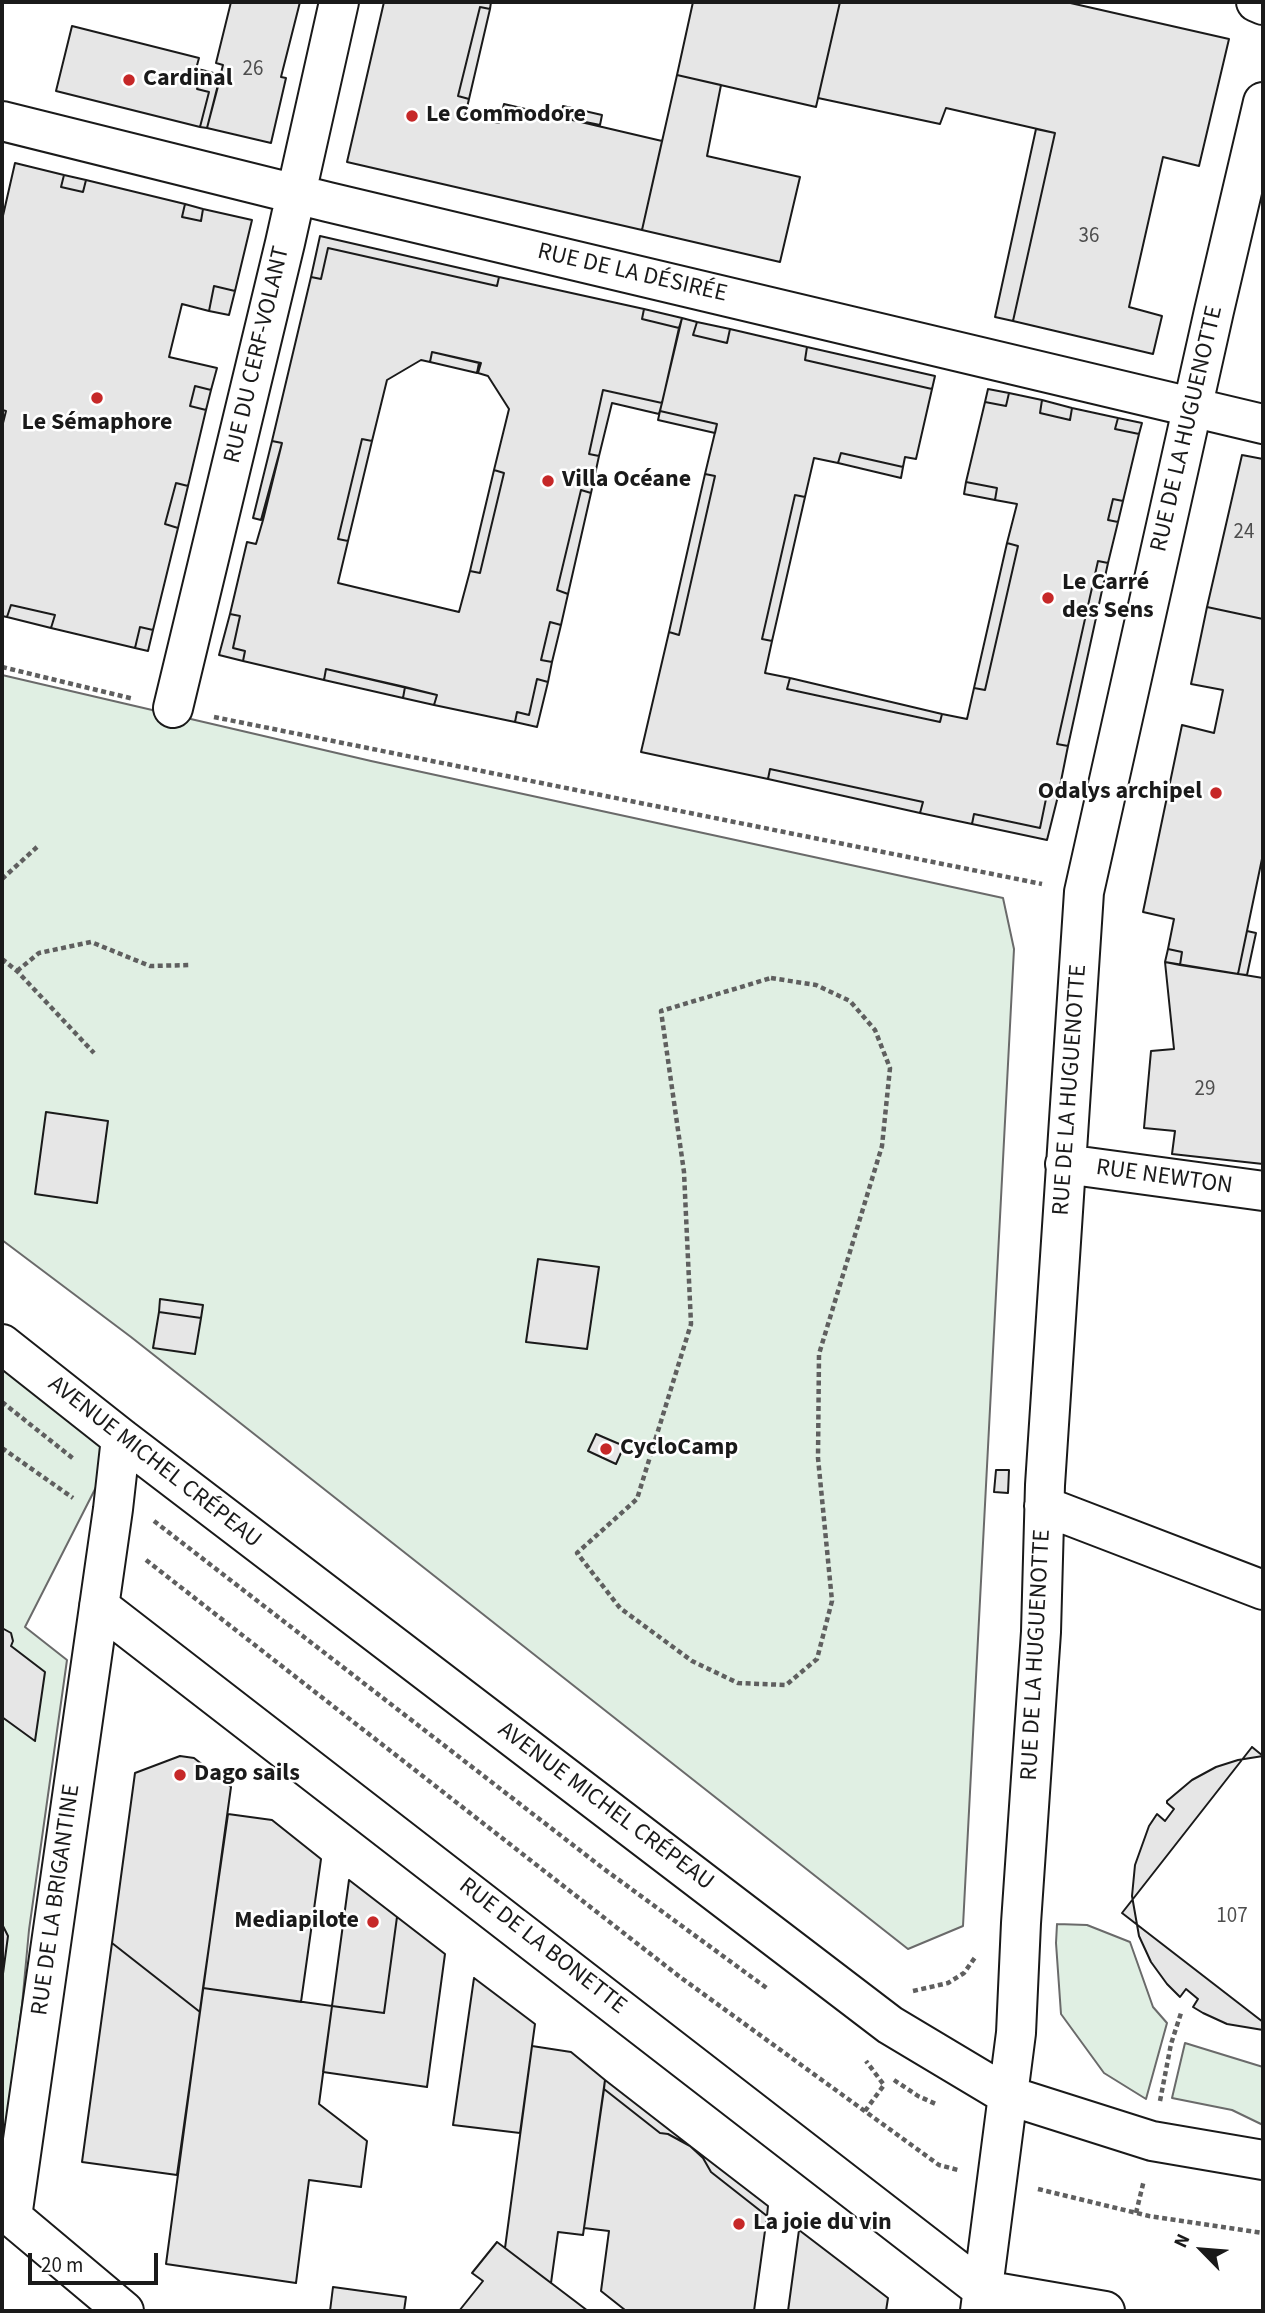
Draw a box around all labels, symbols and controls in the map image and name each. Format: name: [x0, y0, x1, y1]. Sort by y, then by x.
house number: 26: [243, 57, 263, 83]
place label: Cardinal: [143, 66, 233, 94]
marker: Cardinal: [121, 72, 137, 88]
place label: Le Commodore: [426, 102, 586, 130]
marker: Le Commodore: [404, 108, 420, 124]
house number: 36: [1079, 224, 1099, 250]
street label: RUE DE LA DÉSIRÉE: [534, 238, 730, 310]
street label: RUE DU CERF-VOLANT: [219, 244, 297, 466]
street label: RUE DE LA HUGUENOTTE: [1146, 303, 1230, 555]
marker: Le Sémaphore: [89, 390, 105, 406]
place label: Le Sémaphore: [22, 410, 172, 438]
place label: Villa Océane: [562, 467, 691, 495]
marker: Villa Océane: [540, 473, 556, 489]
house number: 24: [1234, 520, 1254, 546]
place label: Le Carré des Sens: [1062, 570, 1154, 626]
marker: Le Carré des Sens: [1040, 590, 1056, 606]
place label: Odalys archipel: [1038, 779, 1202, 807]
marker: Odalys archipel: [1208, 785, 1224, 801]
street label: RUE DE LA HUGUENOTTE: [1048, 963, 1094, 1217]
house number: 29: [1195, 1077, 1215, 1103]
street label: RUE NEWTON: [1094, 1154, 1234, 1202]
street label: AVENUE MICHEL CRÉPEAU: [42, 1371, 266, 1555]
place label: CycloCamp: [620, 1435, 738, 1463]
marker: CycloCamp: [598, 1441, 614, 1457]
street label: RUE DE LA HUGUENOTTE: [1016, 1529, 1058, 1781]
street label: AVENUE MICHEL CRÉPEAU: [491, 1716, 719, 1898]
place label: Dago sails: [194, 1761, 300, 1789]
marker: Dago sails: [172, 1767, 188, 1783]
street label: RUE DE LA BRIGANTINE: [27, 1783, 87, 2017]
street label: RUE DE LA BONETTE: [452, 1873, 632, 2021]
house number: 107: [1216, 1904, 1248, 1930]
place label: Mediapilote: [234, 1908, 359, 1936]
marker: Mediapilote: [365, 1914, 381, 1930]
place label: La joie du vin: [753, 2210, 892, 2238]
north arrow: [1167, 2215, 1237, 2285]
marker: La joie du vin: [731, 2216, 747, 2232]
text: N: [1168, 2229, 1197, 2252]
scale bar: [32, 2240, 161, 2284]
text: 20 m: [41, 2250, 83, 2280]

